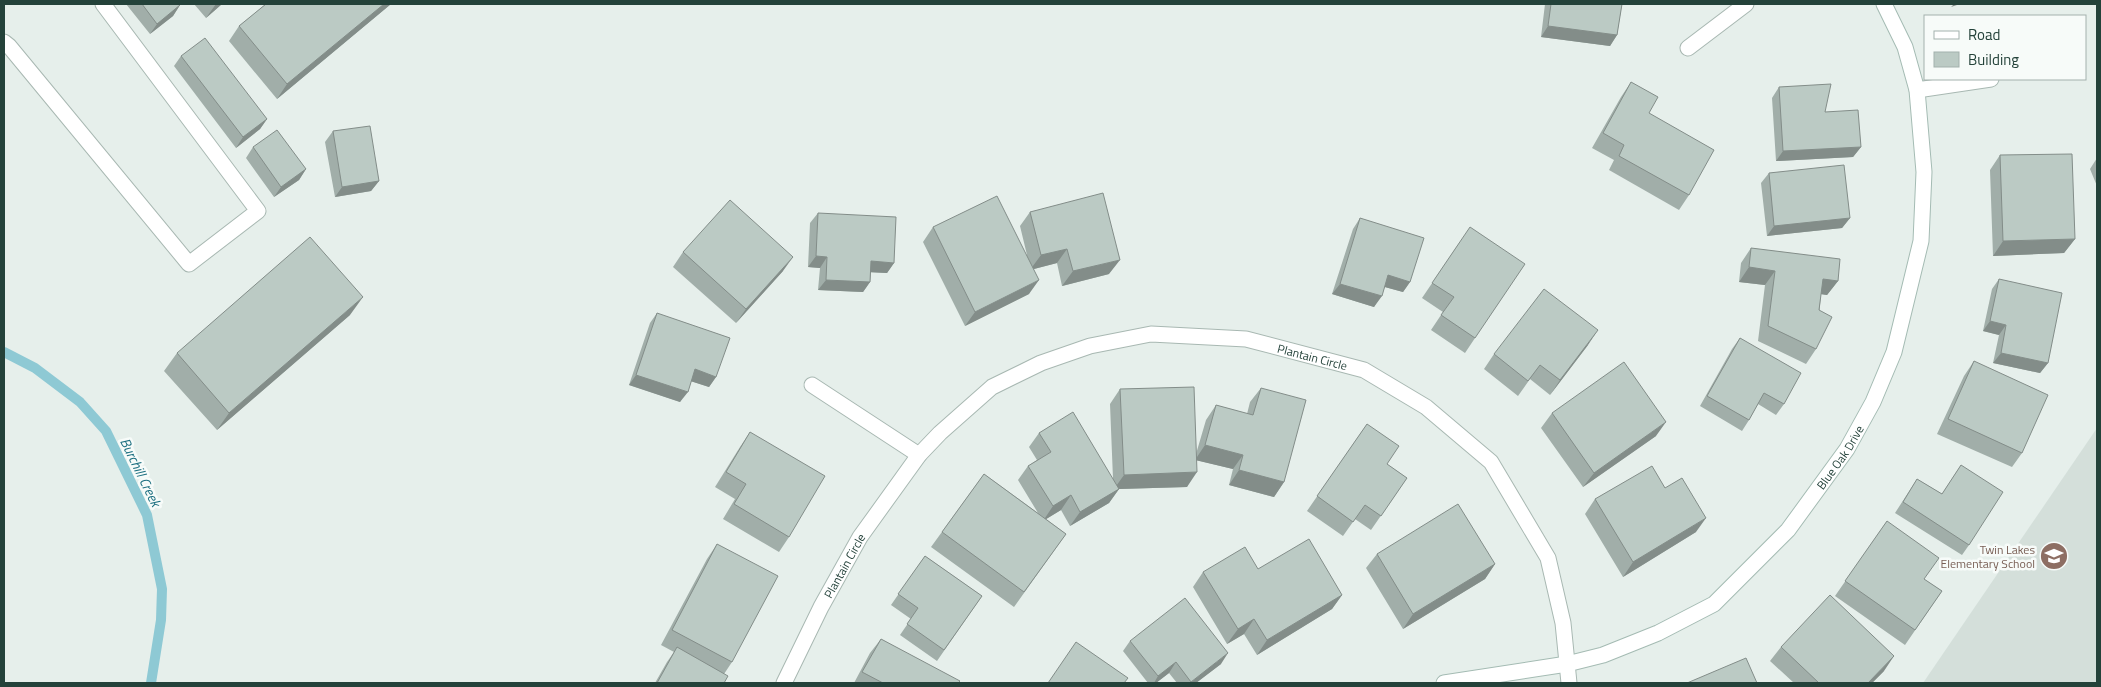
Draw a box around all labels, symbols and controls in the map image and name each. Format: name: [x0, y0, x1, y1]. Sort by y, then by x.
legend: [1924, 15, 2086, 80]
text: Road: [1968, 23, 2000, 46]
text: Building: [1968, 48, 2019, 71]
street label: Plantain Circle: [1275, 338, 1350, 375]
street label: Blue Oak Drive: [1811, 421, 1868, 493]
water label: Burchill Creek: [115, 434, 168, 512]
street label: Plantain Circle: [818, 529, 870, 601]
place label: Twin Lakes Elementary School: [1941, 540, 2035, 573]
school or university icon: Twin Lakes Elementary School: [2039, 541, 2069, 571]

